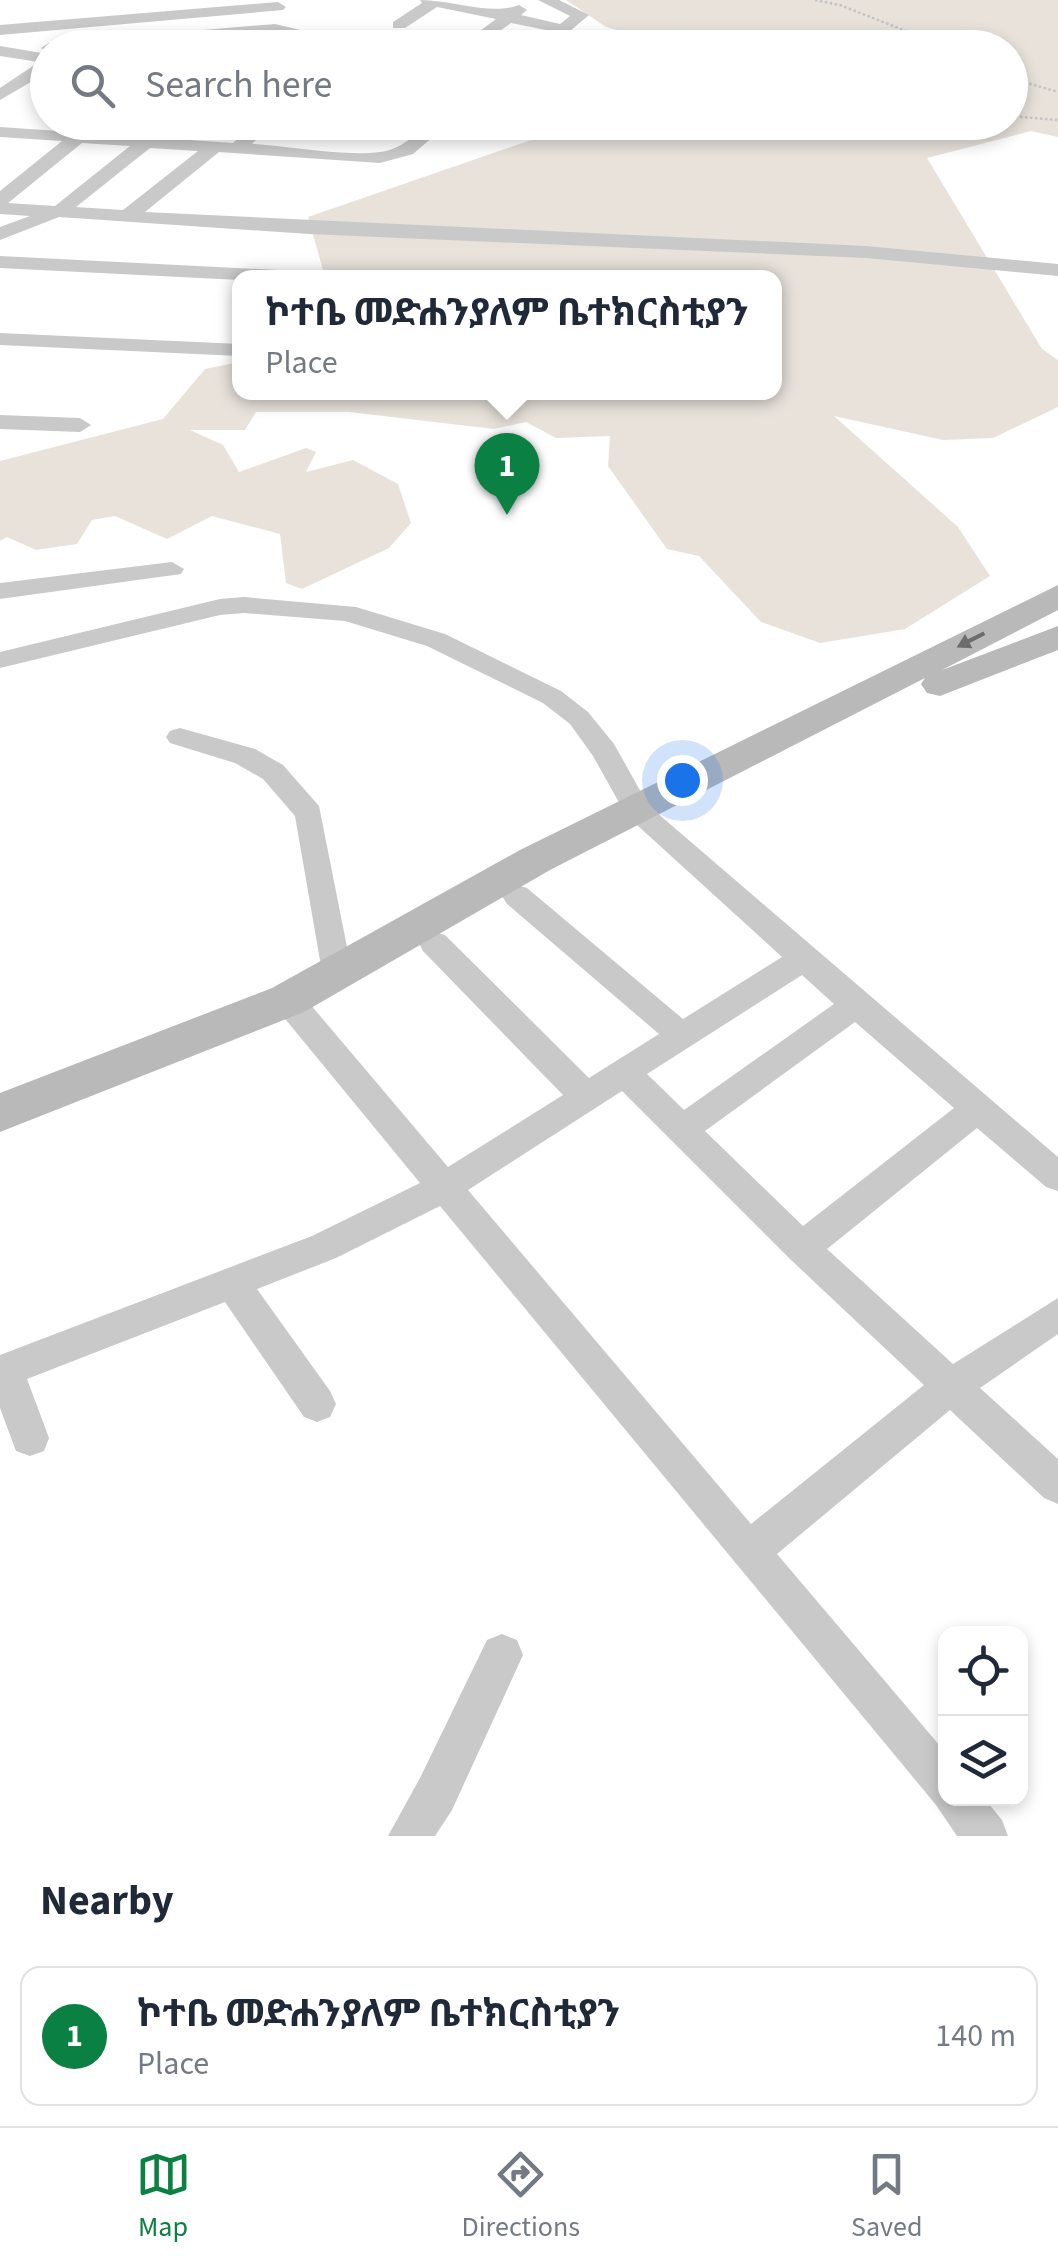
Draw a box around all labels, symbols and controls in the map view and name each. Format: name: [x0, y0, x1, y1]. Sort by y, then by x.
search box: [30, 30, 1028, 140]
icon: search: [65, 58, 120, 113]
text: Search here: [145, 58, 332, 112]
popup: [232, 270, 782, 400]
text: ኮተቤ መድሐንያለም ቤተክርስቲያን: [265, 286, 749, 340]
text: Place: [265, 340, 338, 386]
pin: 1: [474, 432, 540, 515]
one-way arrow: [957, 631, 986, 648]
your location: [657, 755, 708, 806]
map controls: [938, 1626, 1028, 1806]
button: locate: [938, 1626, 1028, 1716]
button: layers: [938, 1716, 1028, 1806]
text: Nearby: [40, 1871, 174, 1931]
text: ኮተቤ መድሐንያለም ቤተክርስቲያን: [137, 1987, 620, 2041]
text: 1: [66, 2013, 83, 2059]
text: 140 m: [935, 2013, 1016, 2059]
text: Place: [137, 2041, 209, 2087]
tab: Map: [136, 2147, 191, 2247]
tab: Directions: [462, 2147, 580, 2247]
tab: Saved: [851, 2147, 922, 2247]

